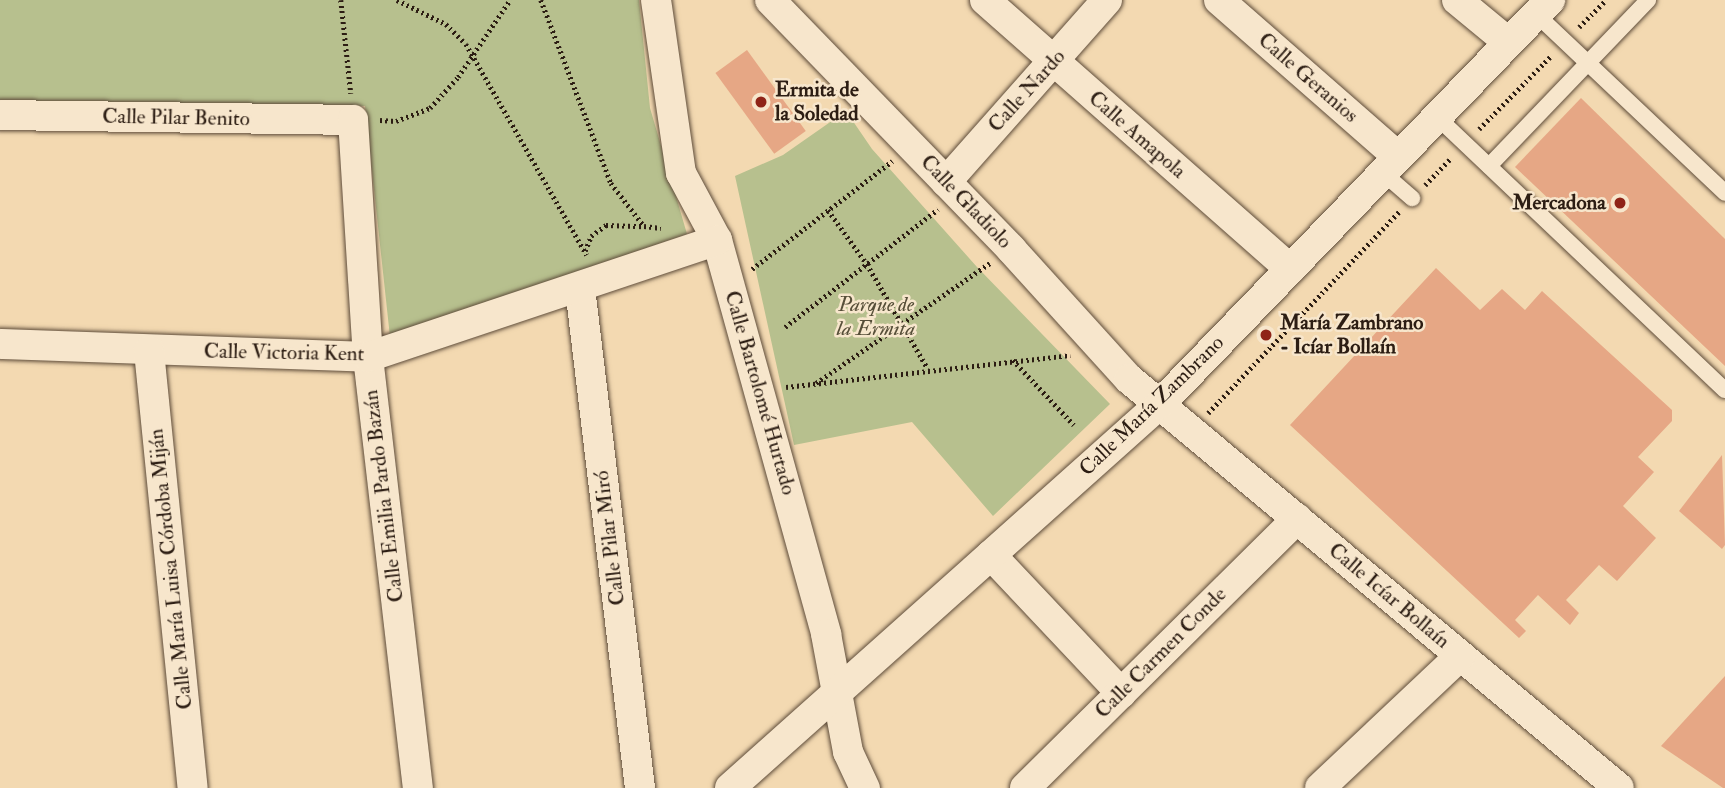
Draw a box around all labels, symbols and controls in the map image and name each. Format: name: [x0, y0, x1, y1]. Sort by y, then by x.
street label: Calle Geranios: [1253, 28, 1363, 128]
street label: Calle Nardo: [983, 44, 1071, 138]
place label: Ermita de la Soledad: [775, 77, 859, 127]
street label: Calle Amapola: [1083, 86, 1191, 184]
marker: Ermita de la Soledad: [753, 94, 769, 110]
street label: Calle Pilar Benito: [102, 104, 250, 132]
street label: Calle Gladiolo: [915, 150, 1017, 254]
place label: Mercadona: [1513, 190, 1606, 216]
marker: Mercadona: [1612, 195, 1628, 211]
street label: Calle Bartolomé Hurtado: [719, 288, 801, 498]
park label: Parque de la Ermita: [837, 292, 915, 342]
place label: María Zambrano - Icíar Bollaín: [1280, 310, 1423, 360]
marker: María Zambrano - Icíar Bollaín: [1258, 327, 1274, 343]
street label: Calle María Zambrano: [1074, 331, 1230, 481]
street label: Calle Victoria Kent: [204, 339, 364, 367]
street label: Calle Emilia Pardo Bazán: [358, 388, 410, 604]
street label: Calle María Luisa Córdoba Miján: [144, 427, 198, 711]
street label: Calle Pilar Miró: [589, 469, 631, 607]
street label: Calle Icíar Bollaín: [1323, 538, 1455, 654]
street label: Calle Carmen Conde: [1090, 582, 1232, 724]

